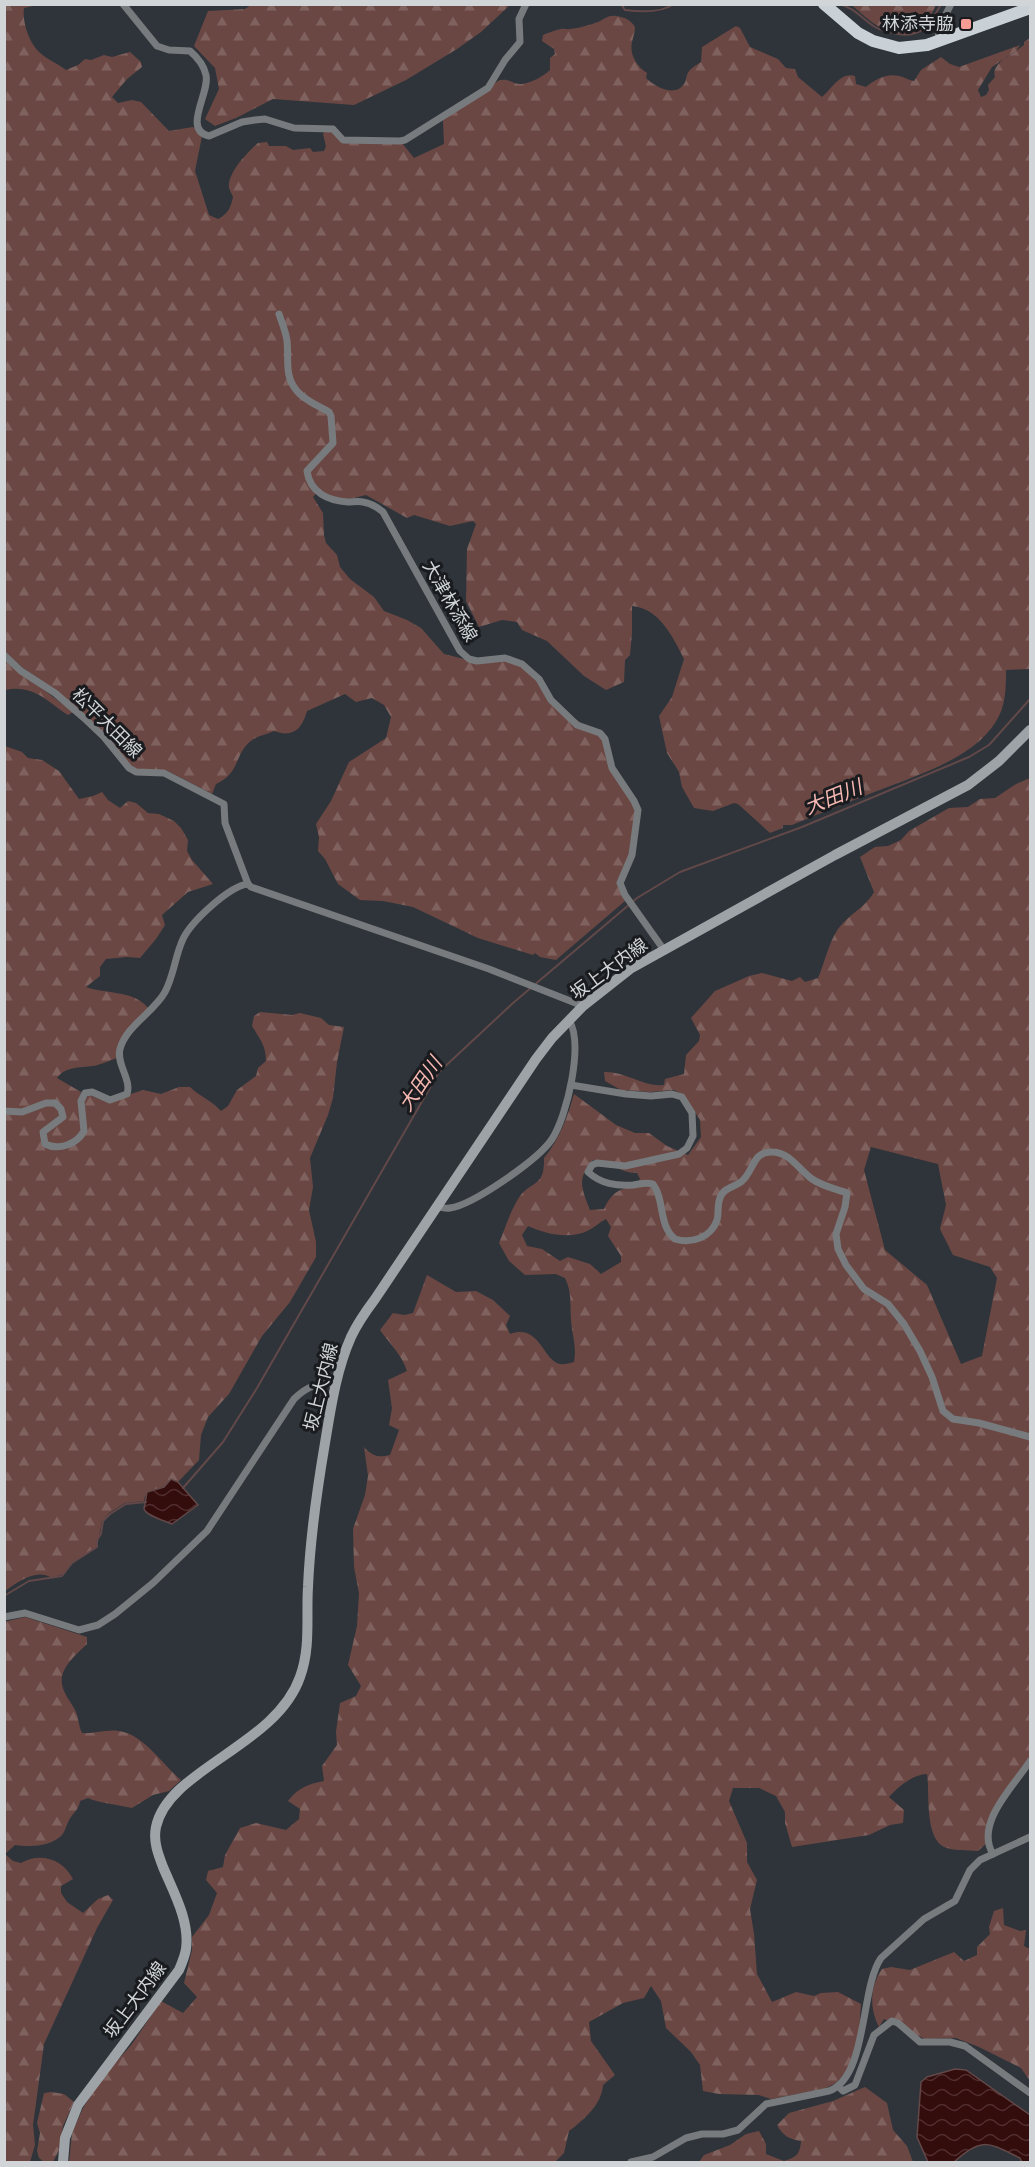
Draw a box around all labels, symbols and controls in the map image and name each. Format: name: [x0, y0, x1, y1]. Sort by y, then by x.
place label: 林添寺脇: [882, 13, 954, 35]
marker: 林添寺脇: [959, 17, 973, 31]
street label: 大津林添線: [418, 557, 482, 645]
street label: 松平大田線: [67, 683, 147, 763]
water label: 大田川: [801, 774, 867, 819]
street label: 坂上大内線: [566, 934, 652, 1004]
water label: 大田川: [393, 1051, 448, 1116]
street label: 坂上大内線: [299, 1341, 343, 1433]
street label: 坂上大内線: [99, 1957, 171, 2043]

